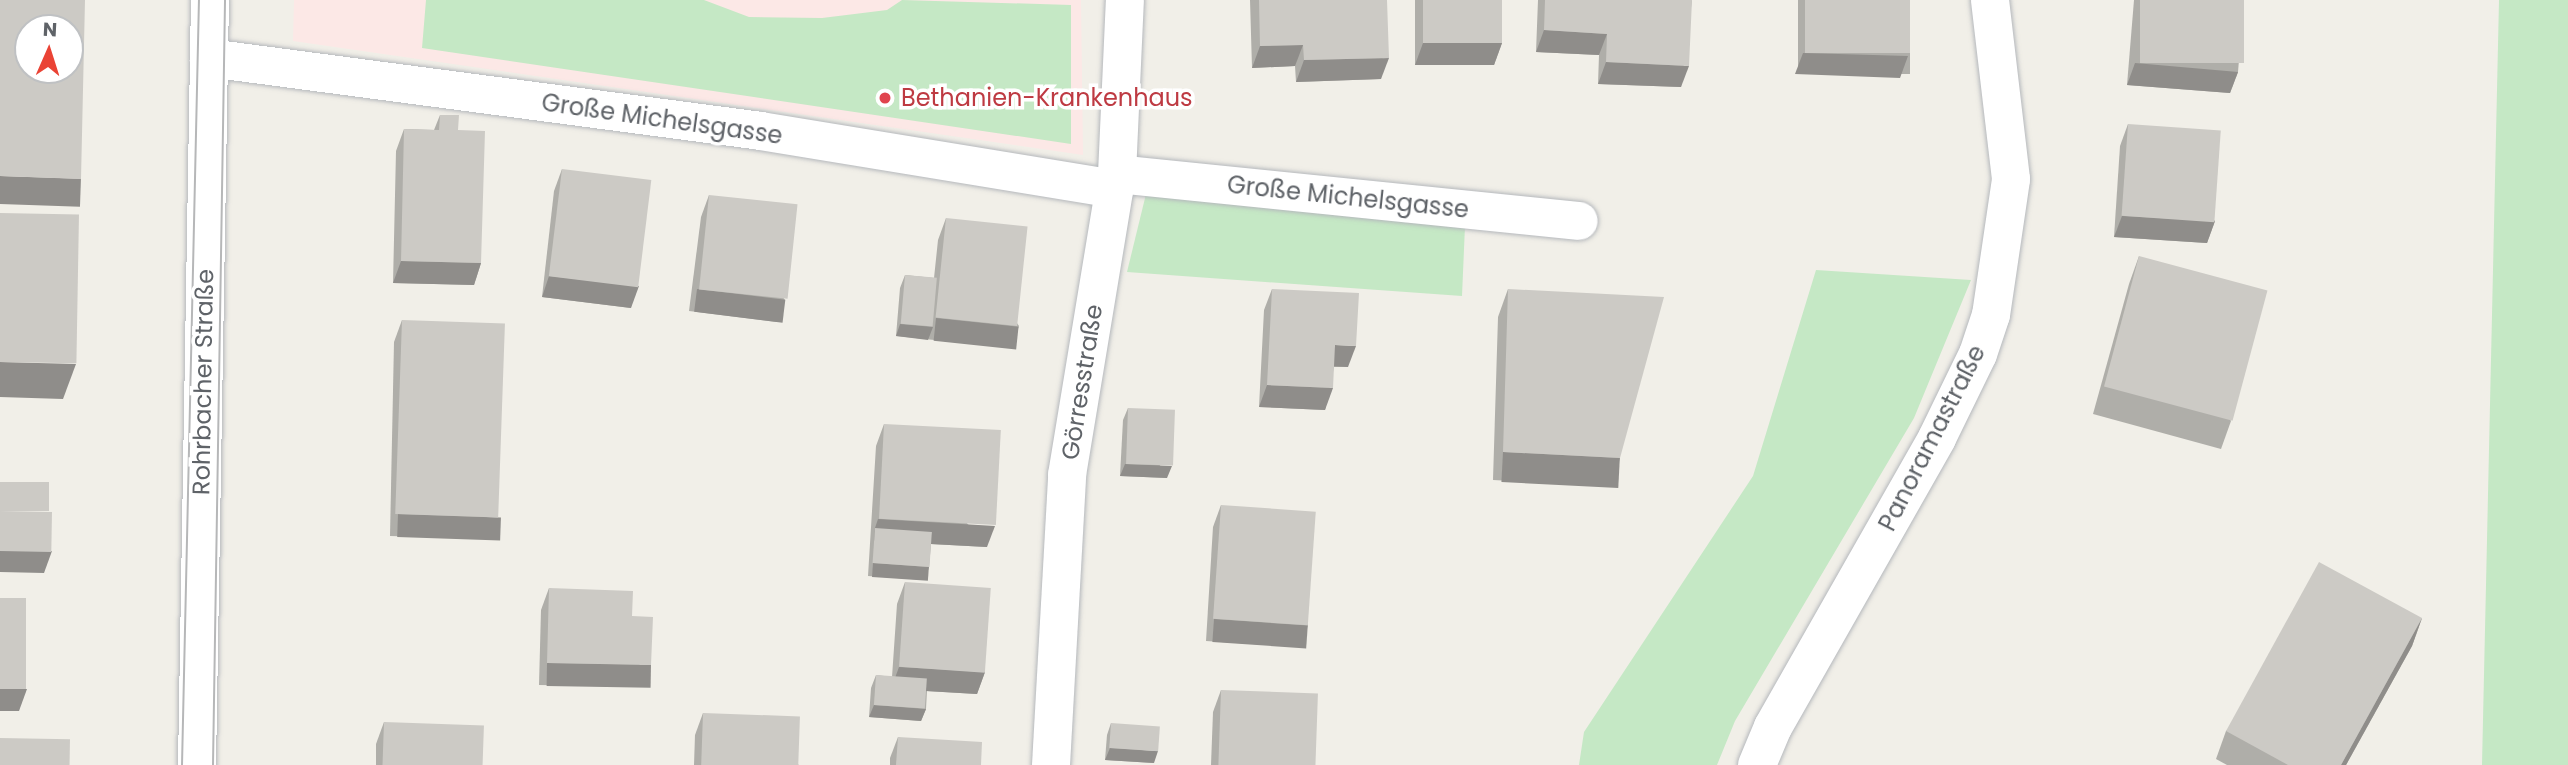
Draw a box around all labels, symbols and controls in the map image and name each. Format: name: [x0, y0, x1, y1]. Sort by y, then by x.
north arrow: [14, 14, 84, 84]
text: N: [42, 16, 58, 43]
place label: Bethanien-Krankenhaus: [901, 84, 1193, 112]
street label: Große Michelsgasse: [540, 88, 784, 150]
marker: Bethanien-Krankenhaus: [875, 88, 895, 108]
street label: Große Michelsgasse: [1226, 170, 1470, 224]
street label: Rohrbacher Straße: [187, 269, 219, 495]
street label: Görresstraße: [1055, 302, 1109, 462]
street label: Panoramastraße: [1873, 340, 1991, 536]

